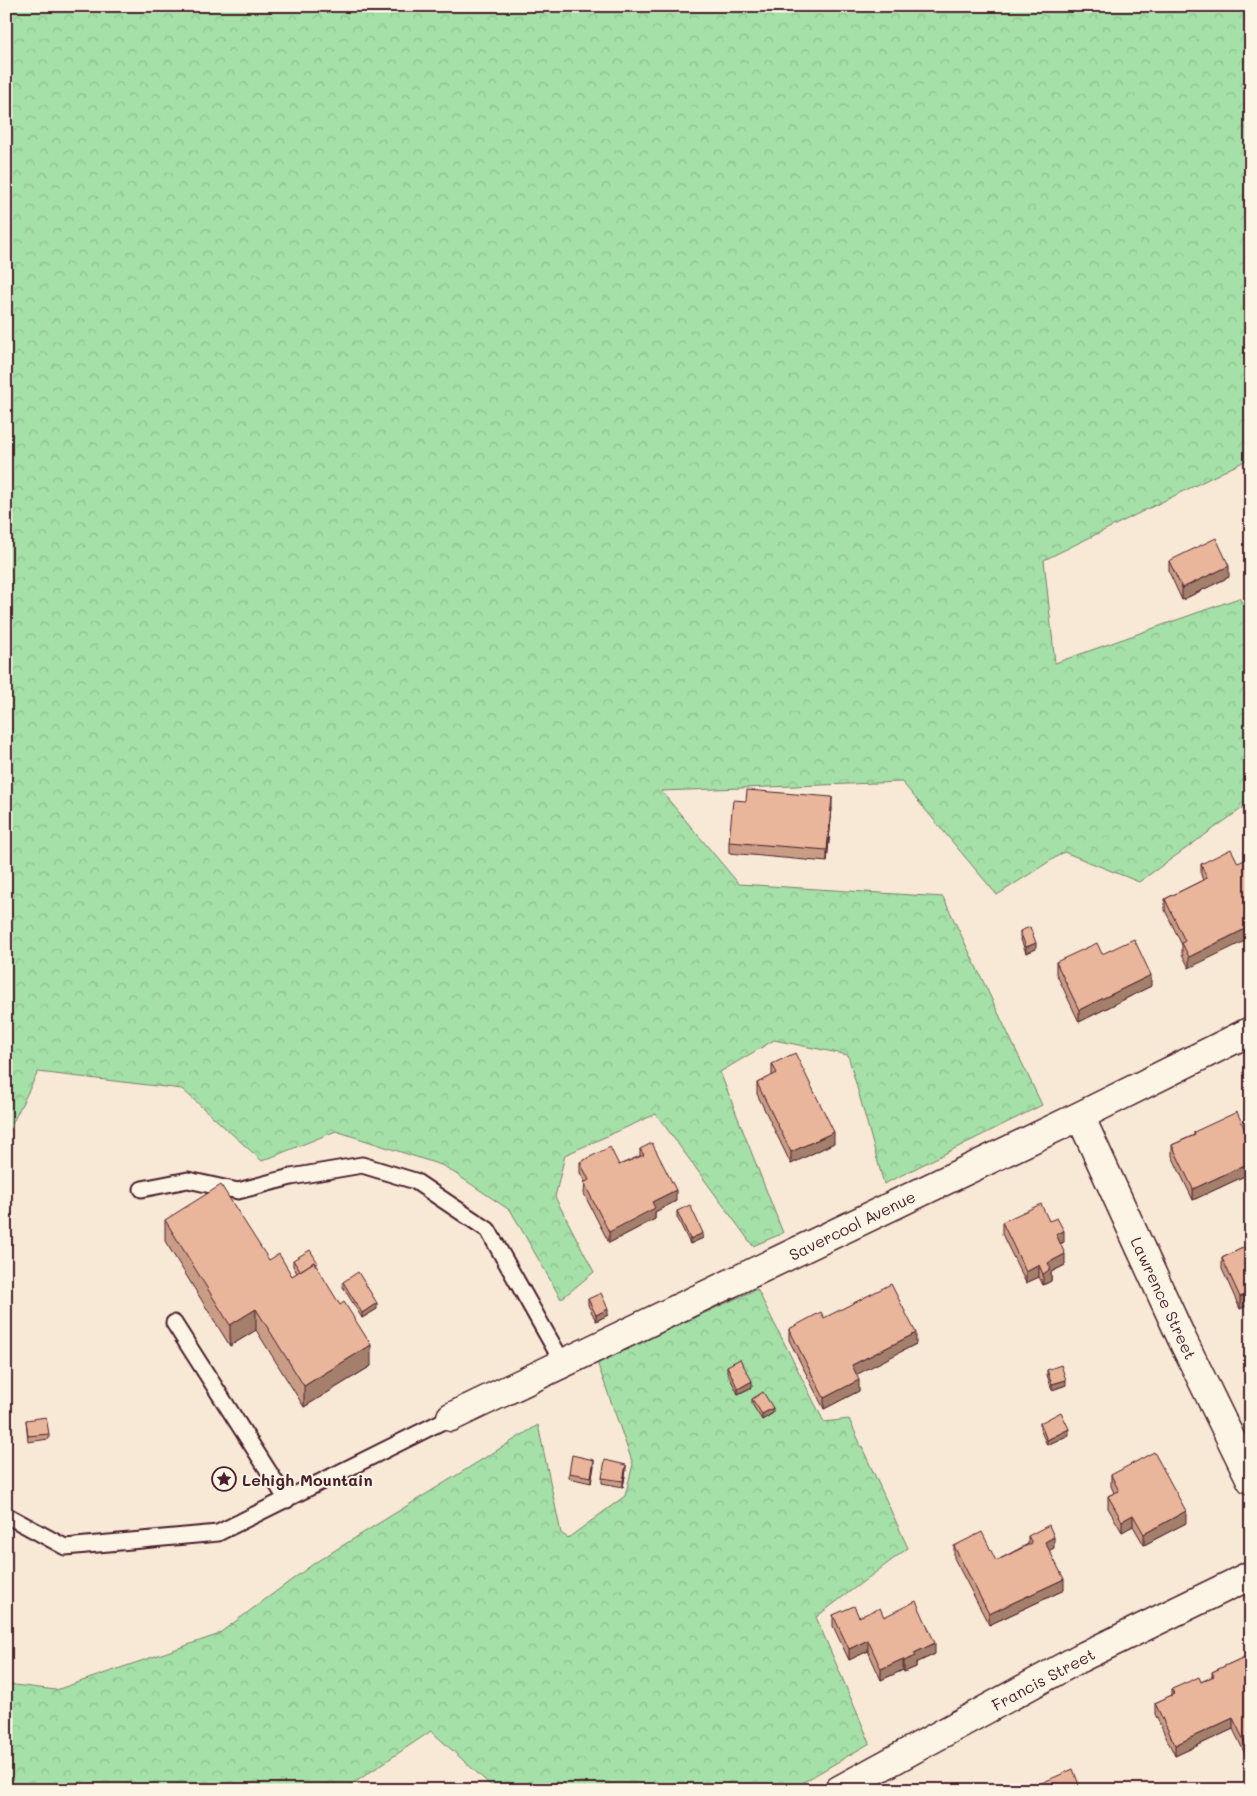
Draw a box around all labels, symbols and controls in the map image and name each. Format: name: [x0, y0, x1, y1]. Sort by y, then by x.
street label: Savercool Avenue: [785, 1185, 919, 1265]
street label: Lawrence Street: [1126, 1233, 1202, 1363]
place icon: Lehigh Mountain: [211, 1466, 237, 1492]
place label: Lehigh Mountain: [242, 1469, 373, 1490]
street label: Francis Street: [988, 1643, 1098, 1715]

